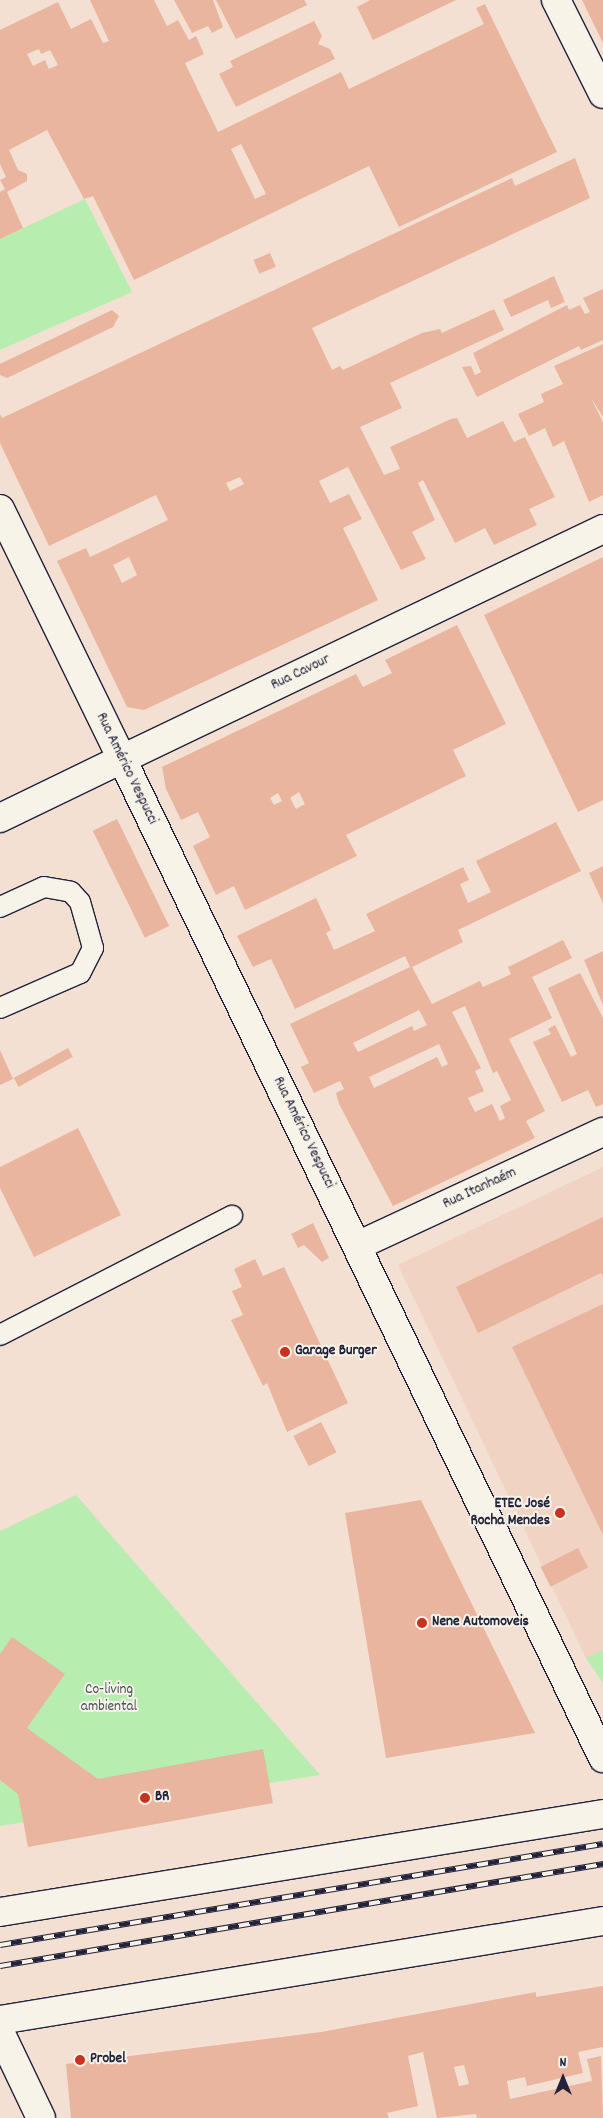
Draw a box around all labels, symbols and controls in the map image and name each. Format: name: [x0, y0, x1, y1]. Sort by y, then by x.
street label: Rua Cavour: [268, 651, 334, 695]
street label: Rua Américo Vespucci: [91, 710, 161, 828]
street label: Rua Américo Vespucci: [268, 1074, 338, 1192]
street label: Rua Itanhaém: [440, 1164, 520, 1214]
place label: Garage Burger: [295, 1343, 377, 1361]
marker: Garage Burger: [279, 1346, 291, 1358]
place label: ETEC José Rocha Mendes: [470, 1495, 550, 1530]
marker: ETEC José Rocha Mendes: [554, 1507, 566, 1519]
place label: Nene Automoveis: [432, 1614, 529, 1632]
marker: Nene Automoveis: [416, 1617, 428, 1629]
park label: Co-living ambiental: [81, 1681, 137, 1716]
place label: BR: [155, 1789, 169, 1807]
marker: BR: [139, 1792, 151, 1804]
place label: Probel: [90, 2051, 126, 2069]
north arrow: [538, 2053, 588, 2103]
text: N: [560, 2053, 566, 2073]
marker: Probel: [74, 2054, 86, 2066]

